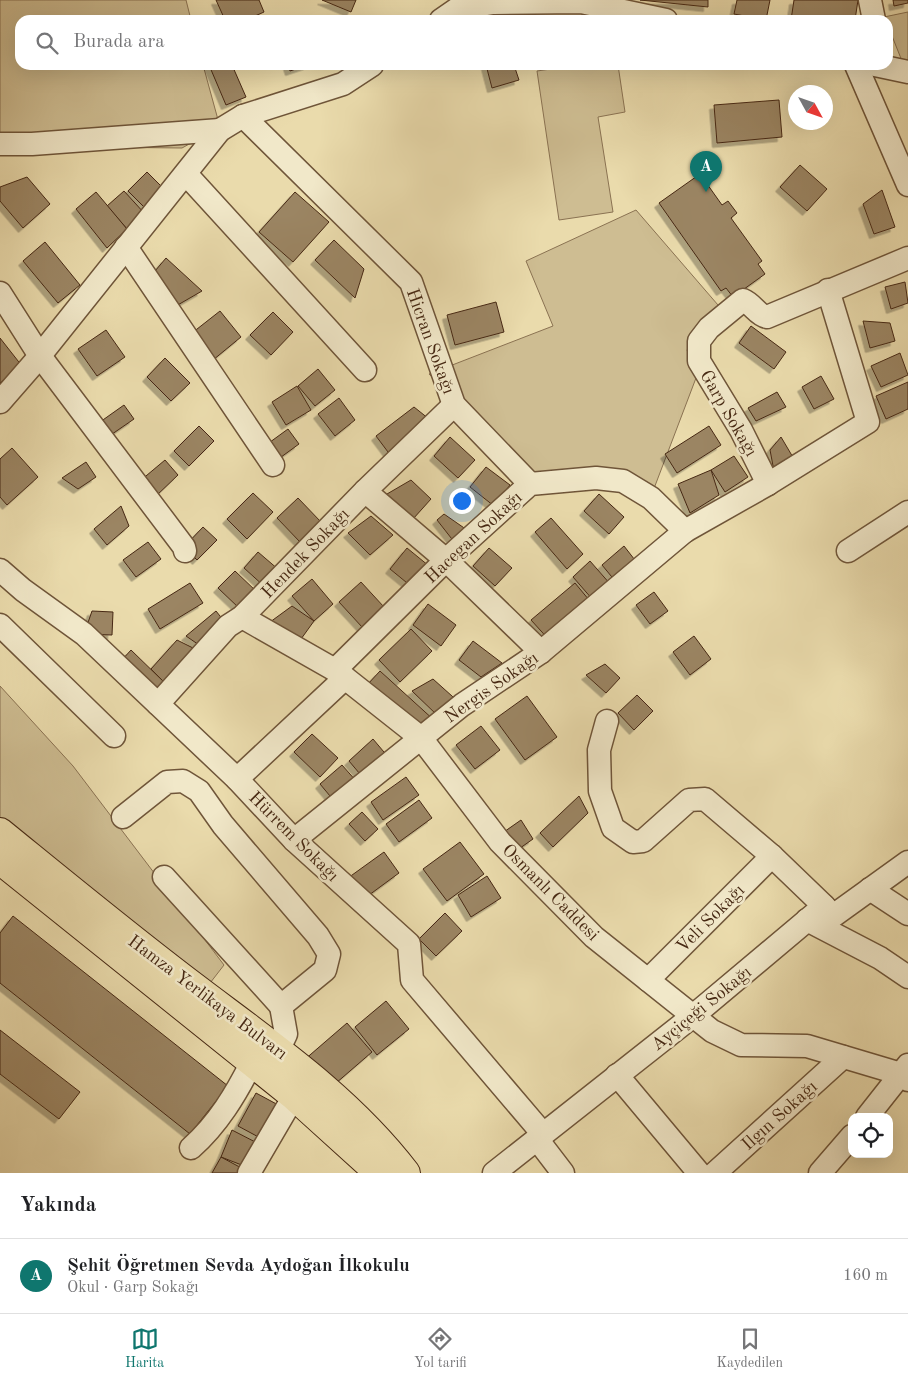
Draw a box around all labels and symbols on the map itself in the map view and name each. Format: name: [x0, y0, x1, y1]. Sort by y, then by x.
north arrow: [788, 85, 833, 130]
pin: A: [690, 151, 722, 192]
street label: Hicran Sokağı: [403, 286, 458, 397]
street label: Garp Sokağı: [696, 367, 760, 460]
street label: Hacegan Sokağı: [422, 488, 526, 587]
your location: [449, 488, 475, 514]
street label: Hendek Sokağı: [259, 505, 353, 602]
street label: Nergis Sokağı: [441, 649, 542, 727]
street label: Hürrem Sokağı: [245, 788, 342, 885]
street label: Osmanlı Caddesi: [498, 841, 602, 945]
street label: Veli Sokağı: [673, 881, 748, 956]
street label: Hamza Yerlikaya Bulvarı: [124, 932, 290, 1064]
street label: Ayçiçeği Sokağı: [648, 963, 755, 1054]
street label: Ilgın Sokağı: [739, 1077, 821, 1154]

